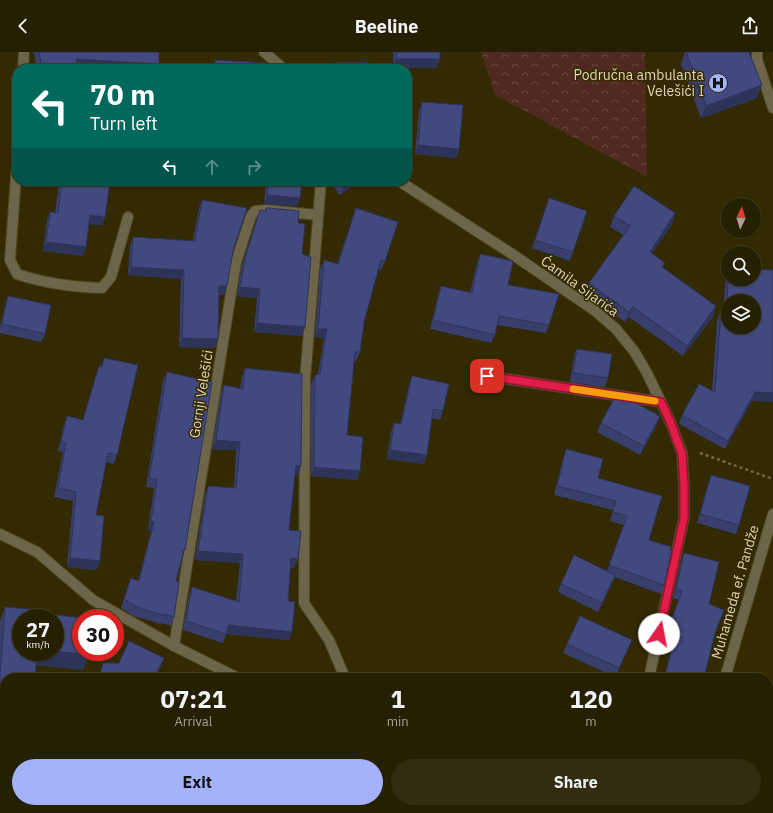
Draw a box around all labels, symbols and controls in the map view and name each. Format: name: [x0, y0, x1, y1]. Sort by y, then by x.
icon: back: [12, 15, 34, 37]
text: Beeline: [355, 15, 418, 38]
icon: share: [739, 15, 761, 37]
place label: Područna ambulanta Velešići I: [574, 66, 705, 100]
hospital icon: Područna ambulanta Velešići I: [707, 72, 729, 94]
text: 70 m: [90, 76, 155, 113]
icon: left: [24, 80, 76, 132]
text: Turn left: [90, 112, 158, 135]
icon: left: [159, 156, 181, 178]
icon: ahead: [201, 156, 223, 178]
icon: right: [243, 156, 265, 178]
north arrow: [721, 198, 761, 238]
map controls: [721, 198, 761, 334]
button: search: [721, 246, 761, 286]
street label: Ćamila Sijarića: [537, 251, 624, 321]
button: layers: [721, 294, 761, 334]
street label: Gornji Velešići: [185, 349, 217, 439]
pin: [470, 359, 504, 393]
icon: arrive: [476, 365, 498, 387]
street label: Muhameda ef. Pandže: [707, 523, 763, 661]
speed limit sign: 30: [72, 609, 124, 661]
position arrow: [638, 613, 680, 655]
text: 27: [26, 616, 50, 643]
text: km/h: [26, 638, 50, 651]
text: 07:21: [161, 683, 226, 715]
text: 1: [390, 683, 405, 715]
text: 120: [569, 683, 612, 715]
text: Arrival: [174, 713, 212, 730]
text: min: [387, 713, 409, 730]
text: m: [585, 713, 596, 730]
button: Exit: [12, 759, 383, 805]
button: Share: [391, 759, 761, 805]

